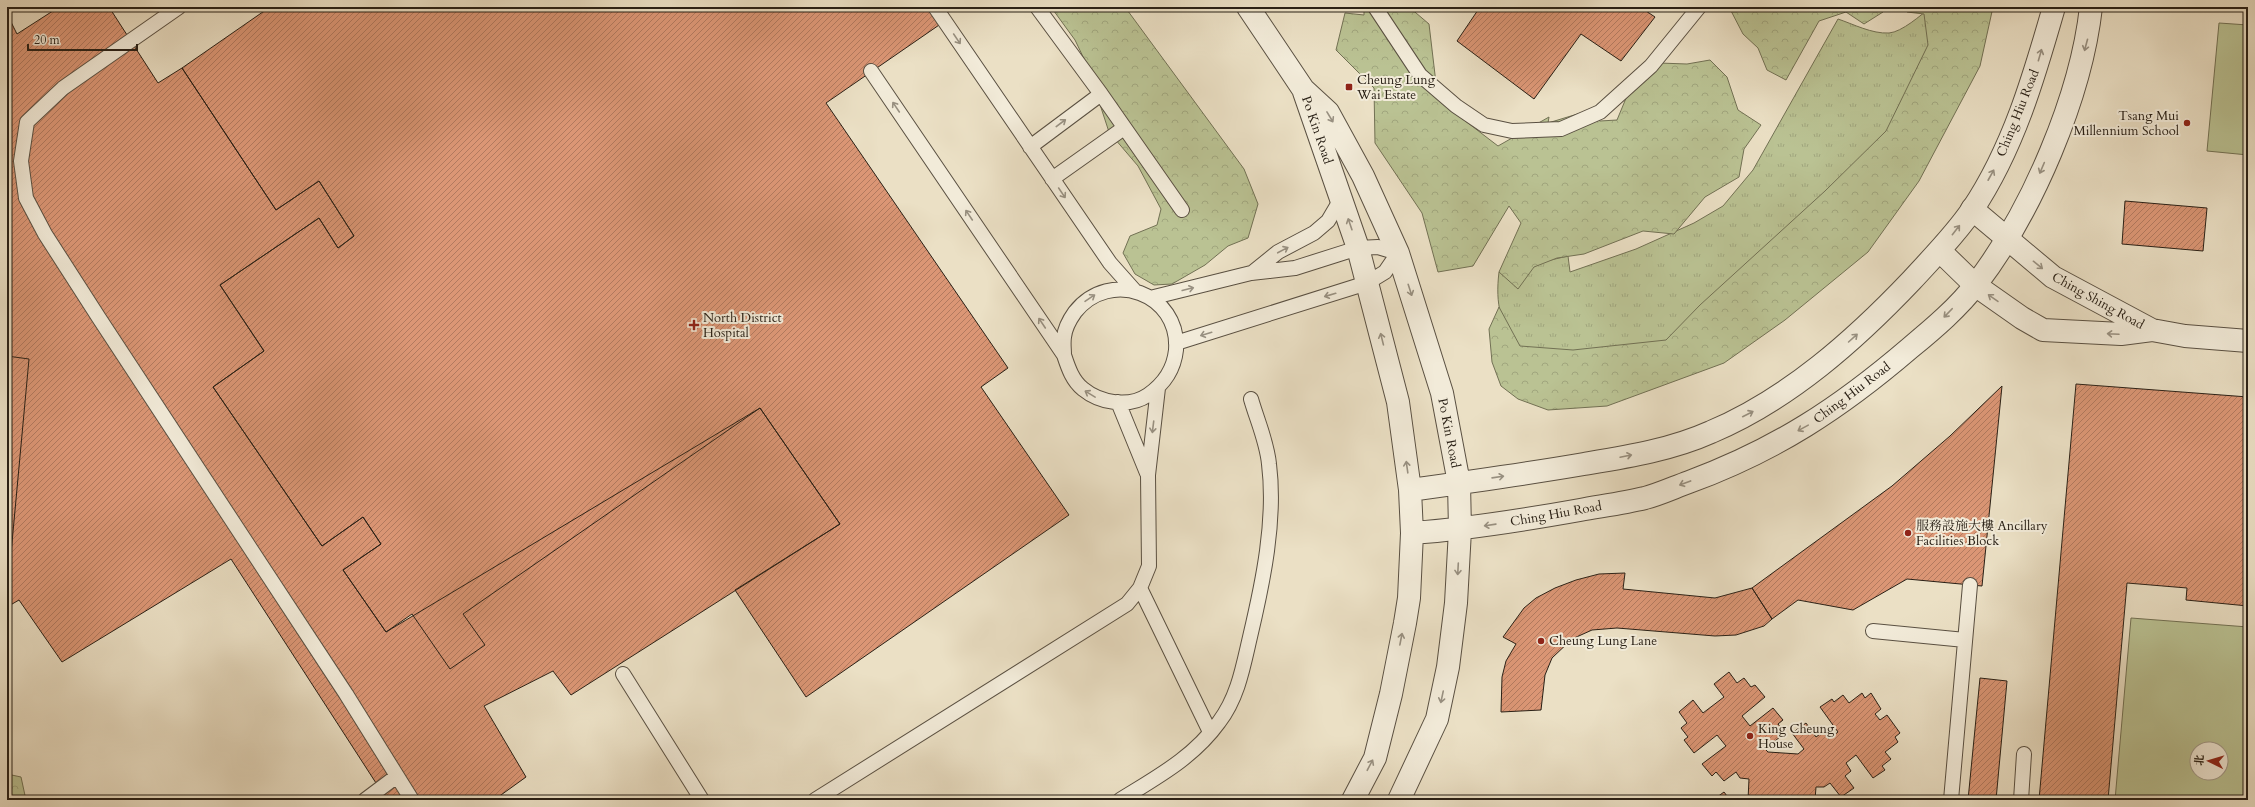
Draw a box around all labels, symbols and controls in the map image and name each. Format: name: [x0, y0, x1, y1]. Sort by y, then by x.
scale bar: [28, 26, 137, 52]
text: 20 m: [34, 32, 61, 48]
one-way arrow: [953, 34, 961, 45]
one-way arrow: [2081, 39, 2089, 52]
one-way arrow: [2037, 49, 2044, 62]
street label: Ching Hiu Road: [1992, 67, 2044, 159]
place label: Cheung Lung Wai Estate: [1356, 71, 1436, 104]
marker: Cheung Lung Wai Estate: [1344, 82, 1354, 92]
street label: Po Kin Road: [1297, 94, 1337, 167]
one-way arrow: [892, 102, 900, 113]
place label: Tsang Mui Millennium School: [2074, 107, 2180, 140]
one-way arrow: [1327, 111, 1335, 123]
marker: Tsang Mui Millennium School: [2182, 118, 2192, 128]
one-way arrow: [1056, 119, 1067, 128]
one-way arrow: [2038, 161, 2045, 173]
one-way arrow: [1988, 169, 1995, 181]
one-way arrow: [1058, 187, 1066, 198]
one-way arrow: [965, 210, 973, 221]
one-way arrow: [1345, 218, 1353, 230]
one-way arrow: [1952, 224, 1960, 235]
one-way arrow: [1276, 246, 1288, 253]
one-way arrow: [2032, 261, 2043, 269]
street label: Ching Shing Road: [2049, 268, 2147, 334]
one-way arrow: [1406, 283, 1414, 295]
one-way arrow: [1181, 284, 1194, 292]
one-way arrow: [1324, 292, 1337, 299]
one-way arrow: [1085, 294, 1096, 302]
one-way arrow: [1987, 294, 1998, 302]
one-way arrow: [1943, 308, 1953, 318]
place label: North District Hospital: [703, 309, 782, 342]
one-way arrow: [1038, 317, 1046, 328]
marker: North District Hospital: [688, 319, 700, 331]
one-way arrow: [2107, 330, 2120, 338]
one-way arrow: [1200, 331, 1213, 338]
one-way arrow: [1377, 333, 1385, 346]
one-way arrow: [1848, 333, 1858, 342]
street label: Ching Hiu Road: [1810, 358, 1894, 428]
one-way arrow: [1084, 389, 1096, 397]
street label: Po Kin Road: [1433, 396, 1465, 470]
one-way arrow: [1742, 409, 1754, 417]
one-way arrow: [1149, 420, 1157, 433]
one-way arrow: [1797, 425, 1809, 433]
one-way arrow: [1619, 452, 1632, 460]
one-way arrow: [1403, 461, 1411, 474]
one-way arrow: [1491, 473, 1504, 481]
one-way arrow: [1680, 480, 1692, 488]
street label: Ching Hiu Road: [1509, 497, 1603, 531]
place label: 服務設施大樓 Ancillary Facilities Block: [1916, 517, 2048, 550]
one-way arrow: [1484, 521, 1497, 529]
marker: 服務設施大樓 Ancillary Facilities Block: [1903, 528, 1913, 538]
one-way arrow: [1455, 562, 1462, 575]
place label: Cheung Lung Lane: [1549, 632, 1657, 650]
one-way arrow: [1398, 633, 1406, 646]
marker: Cheung Lung Lane: [1536, 636, 1546, 646]
one-way arrow: [1437, 690, 1445, 703]
place label: King Cheung House: [1758, 720, 1835, 753]
marker: King Cheung House: [1745, 731, 1755, 741]
north arrow: [2189, 741, 2229, 781]
text: 北: [2192, 754, 2207, 766]
one-way arrow: [1367, 759, 1375, 771]

